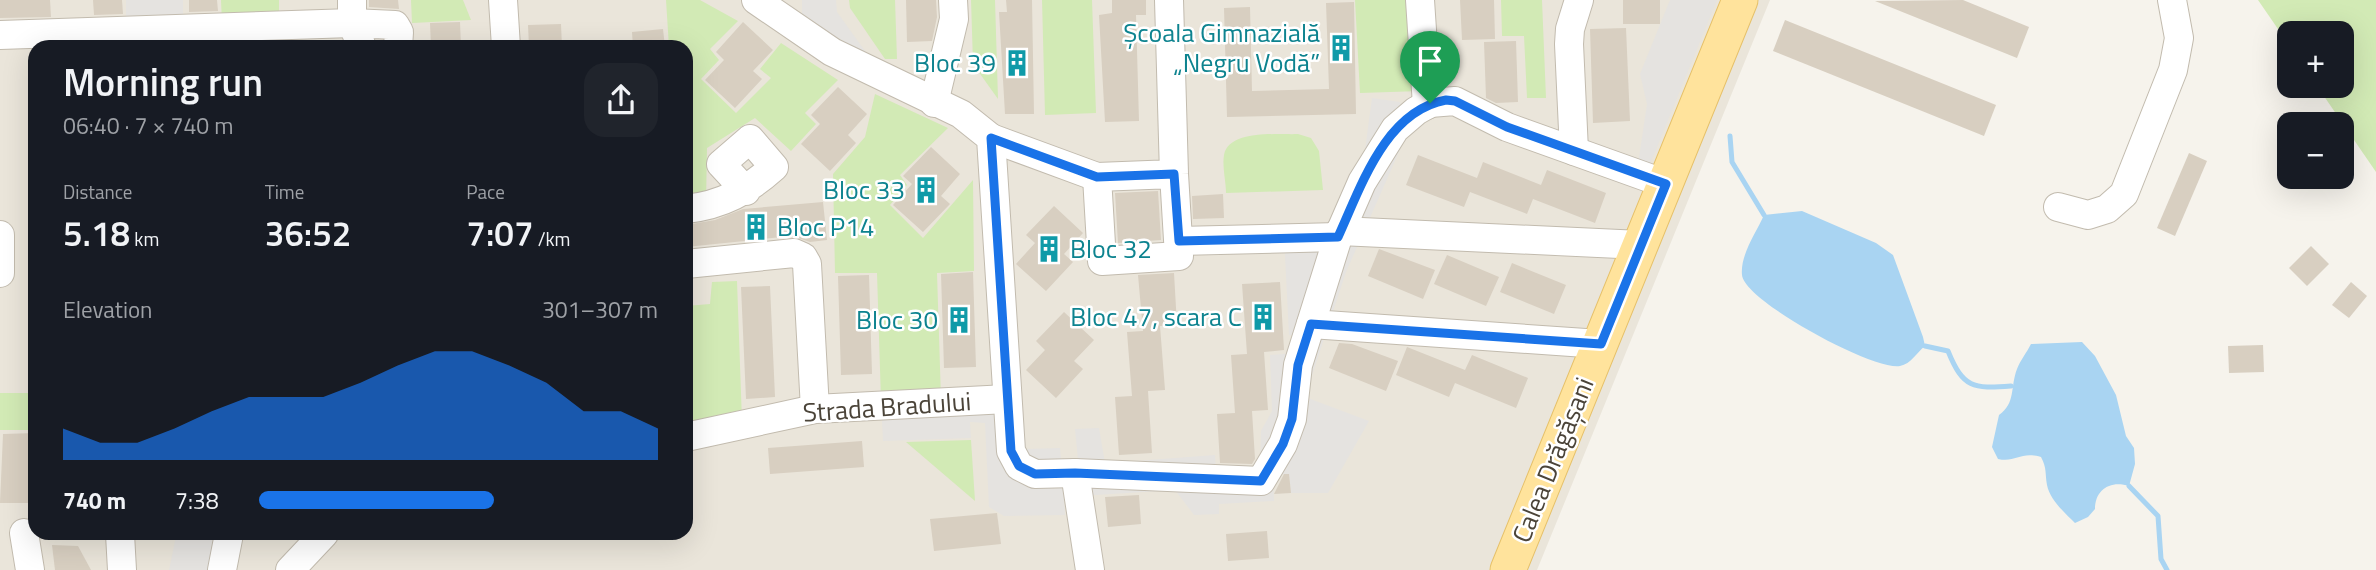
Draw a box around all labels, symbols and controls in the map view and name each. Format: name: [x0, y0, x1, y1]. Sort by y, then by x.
place label: Școala Gimnazială „Negru Vodă”: [1123, 13, 1320, 82]
map controls: [2277, 21, 2354, 189]
button: +: [2277, 21, 2354, 98]
pin: [1400, 31, 1460, 103]
building icon: Școala Gimnazială „Negru Vodă”: [1326, 33, 1356, 63]
icon: arrive: [1411, 42, 1449, 80]
place label: Bloc 39: [914, 43, 996, 82]
building icon: Bloc 39: [1002, 48, 1032, 78]
text: Morning run: [63, 53, 263, 111]
button: share: [584, 63, 658, 137]
text: 06:40 · 7 × 740 m: [63, 108, 233, 143]
button: −: [2277, 112, 2354, 189]
place label: Bloc 33: [823, 170, 905, 209]
building icon: Bloc 33: [911, 175, 941, 205]
text: Distance: [63, 177, 132, 206]
text: Time: [265, 177, 304, 206]
text: Pace: [466, 177, 505, 206]
text: 5.18: [63, 206, 130, 260]
text: 36:52: [265, 206, 351, 260]
text: 7:07: [466, 206, 534, 260]
place label: Bloc P14: [777, 207, 874, 246]
building icon: Bloc P14: [741, 212, 771, 242]
text: km: [130, 224, 159, 253]
text: /km: [534, 224, 571, 253]
place label: Bloc 32: [1070, 229, 1152, 268]
building icon: Bloc 32: [1034, 234, 1064, 264]
text: Elevation: [63, 292, 152, 327]
text: 301–307 m: [542, 292, 658, 327]
place label: Bloc 47, scara C: [1070, 297, 1242, 336]
place label: Bloc 30: [856, 300, 938, 339]
building icon: Bloc 47, scara C: [1248, 302, 1278, 332]
building icon: Bloc 30: [944, 305, 974, 335]
street label: Calea Drăgășani: [1502, 371, 1603, 548]
street label: Strada Bradului: [801, 381, 972, 432]
text: 740 m: [63, 483, 126, 518]
text: 7:38: [175, 483, 219, 518]

